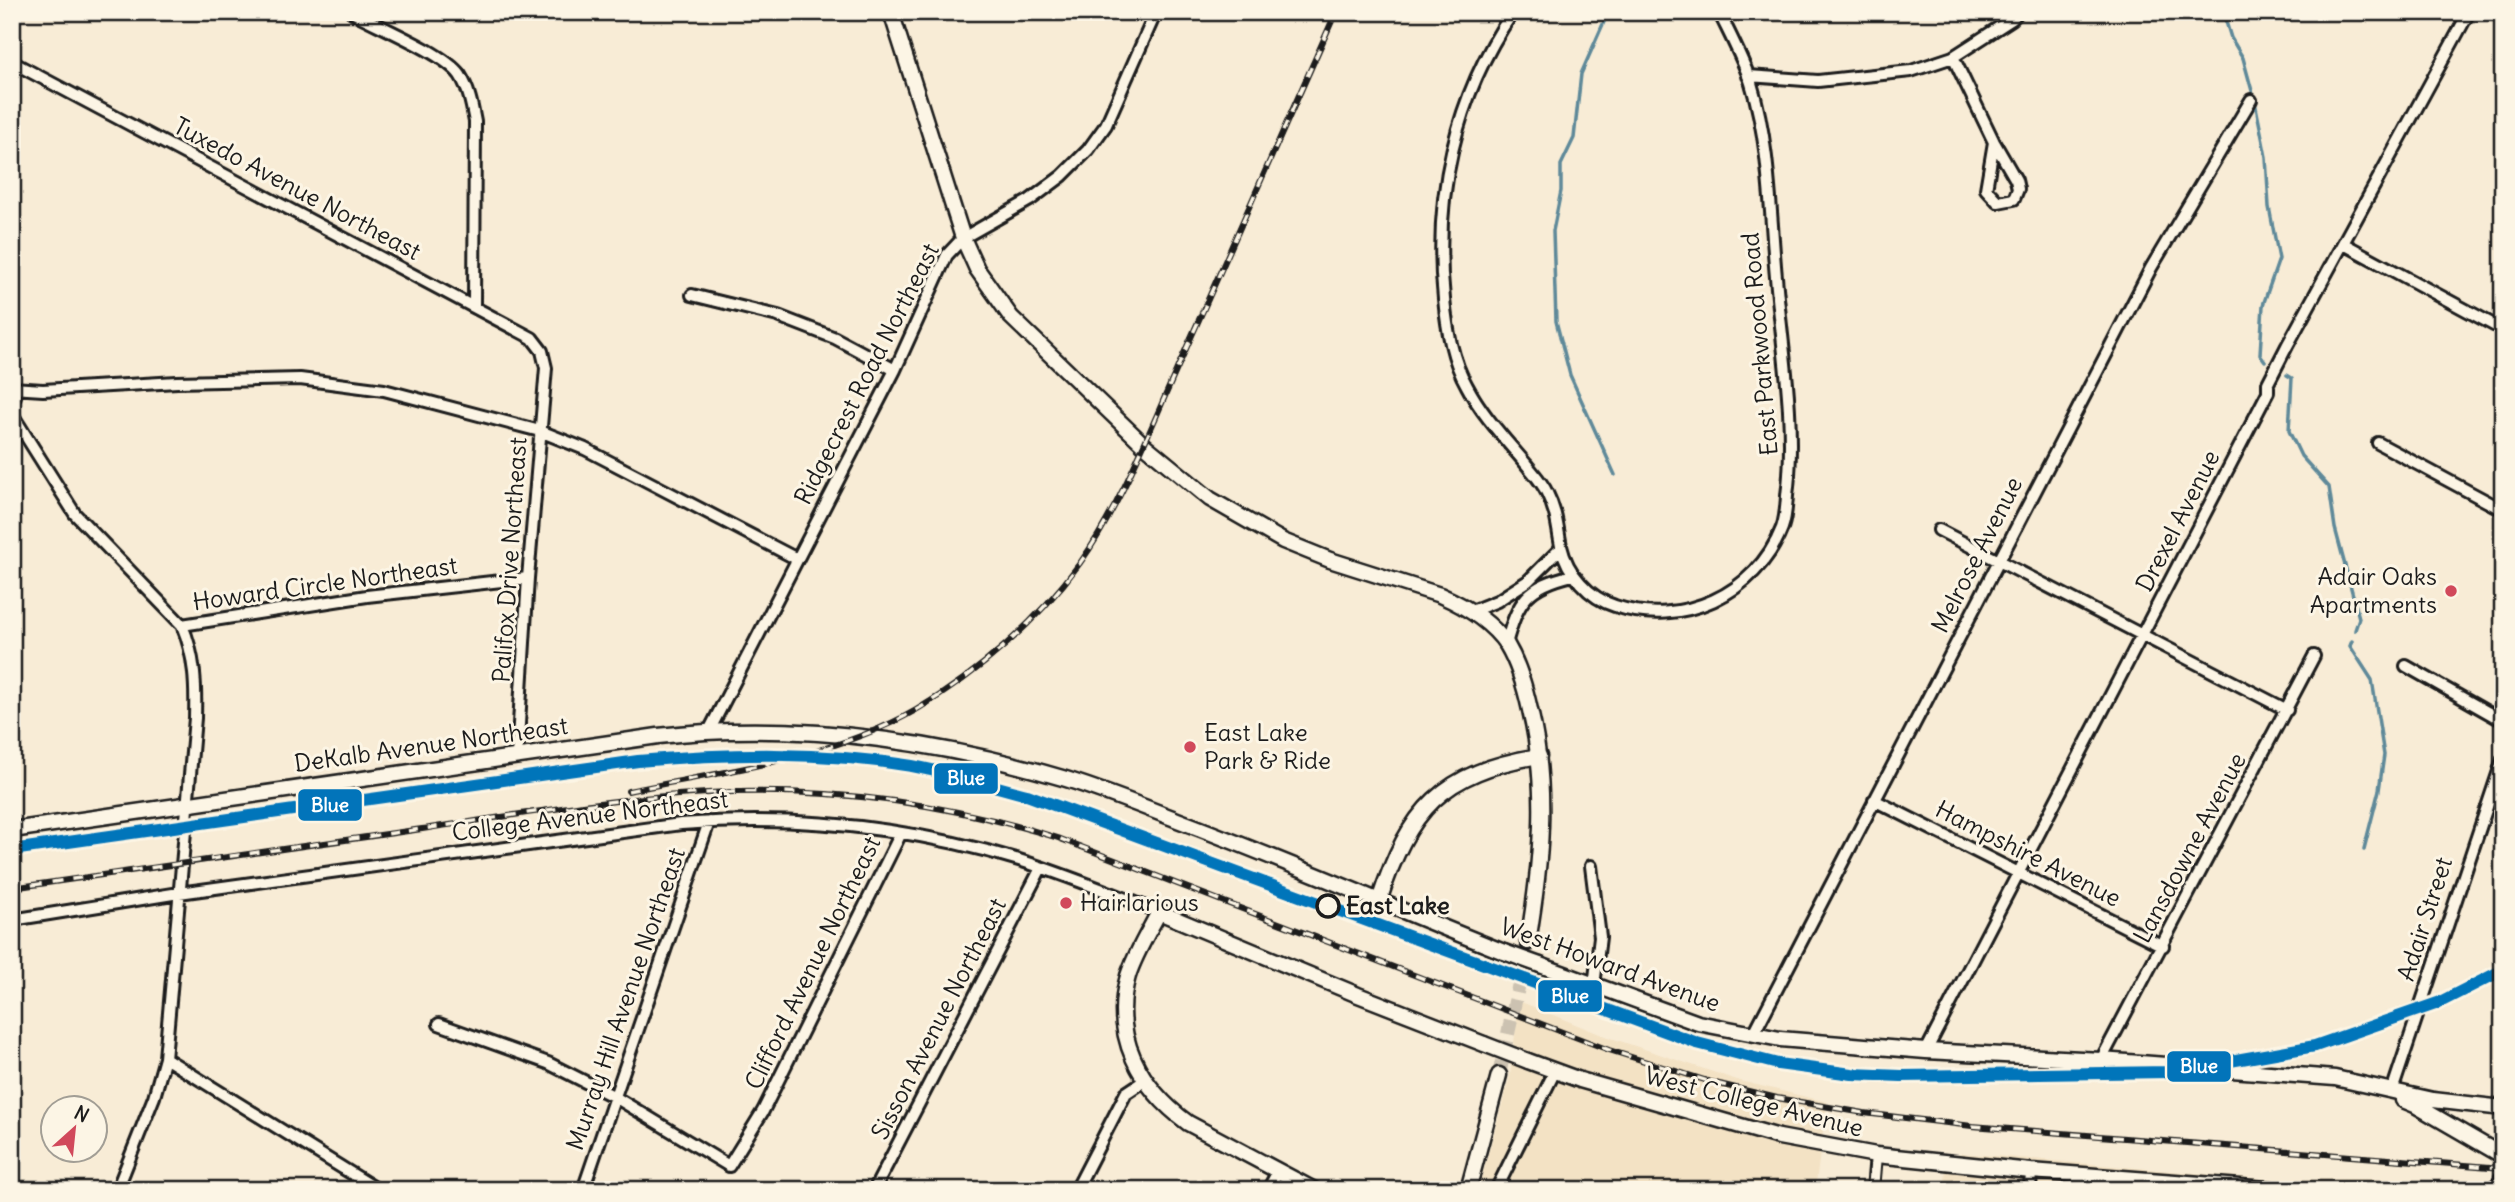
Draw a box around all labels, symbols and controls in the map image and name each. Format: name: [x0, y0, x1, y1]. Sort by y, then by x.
street label: Tuxedo Avenue Northeast: [169, 110, 426, 266]
street label: East Parkwood Road: [1734, 231, 1784, 457]
street label: Ridgecrest Road Northeast: [787, 238, 945, 509]
street label: Palifox Drive Northeast: [485, 436, 533, 684]
street label: Drexel Avenue: [2129, 445, 2226, 596]
street label: Melrose Avenue: [1924, 472, 2028, 637]
street label: Howard Circle Northeast: [191, 550, 459, 616]
place label: Adair Oaks Apartments: [2310, 561, 2437, 619]
marker: Adair Oaks Apartments: [2443, 583, 2459, 599]
street label: DeKalb Avenue Northeast: [292, 710, 570, 778]
place label: East Lake Park & Ride: [1204, 717, 1331, 775]
marker: East Lake Park & Ride: [1182, 739, 1198, 755]
street label: Lansdowne Avenue: [2126, 747, 2252, 948]
line badge: Blue: [933, 762, 999, 795]
text: Blue: [947, 766, 985, 790]
street label: College Avenue Northeast: [450, 783, 730, 847]
line badge: Blue: [297, 788, 363, 822]
text: Blue: [311, 793, 349, 817]
street label: Hampshire Avenue: [1931, 793, 2126, 913]
street label: Clifford Avenue Northeast: [738, 831, 887, 1094]
street label: Murray Hill Avenue Northeast: [559, 843, 691, 1154]
street label: Adair Street: [2390, 853, 2458, 984]
place label: Hairlarious: [1080, 887, 1199, 917]
place label: East Lake: [1346, 890, 1450, 920]
street label: Sisson Avenue Northeast: [864, 893, 1012, 1144]
marker: East Lake: [1316, 894, 1340, 918]
marker: Hairlarious: [1058, 895, 1074, 911]
street label: West Howard Avenue: [1496, 910, 1724, 1018]
line badge: Blue: [1537, 979, 1603, 1013]
text: Blue: [1551, 984, 1589, 1008]
line badge: Blue: [2166, 1050, 2232, 1083]
text: Blue: [2180, 1054, 2218, 1078]
street label: West College Avenue: [1642, 1059, 1866, 1143]
north arrow: [38, 1094, 108, 1164]
text: N: [70, 1100, 93, 1128]

